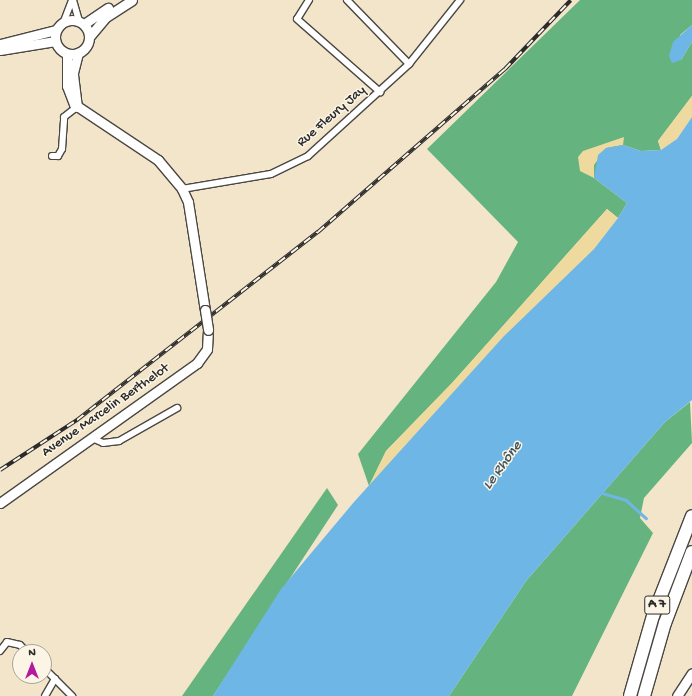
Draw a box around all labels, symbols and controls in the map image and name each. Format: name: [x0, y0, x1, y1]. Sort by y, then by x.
street label: Rue Fleury Jay: [294, 83, 370, 151]
street label: Avenue Marcelin Berthelot: [39, 361, 173, 461]
water label: Le Rhône: [479, 438, 527, 494]
road number: A 7: [644, 594, 670, 616]
north arrow: [12, 644, 52, 684]
text: N: [28, 647, 36, 659]

